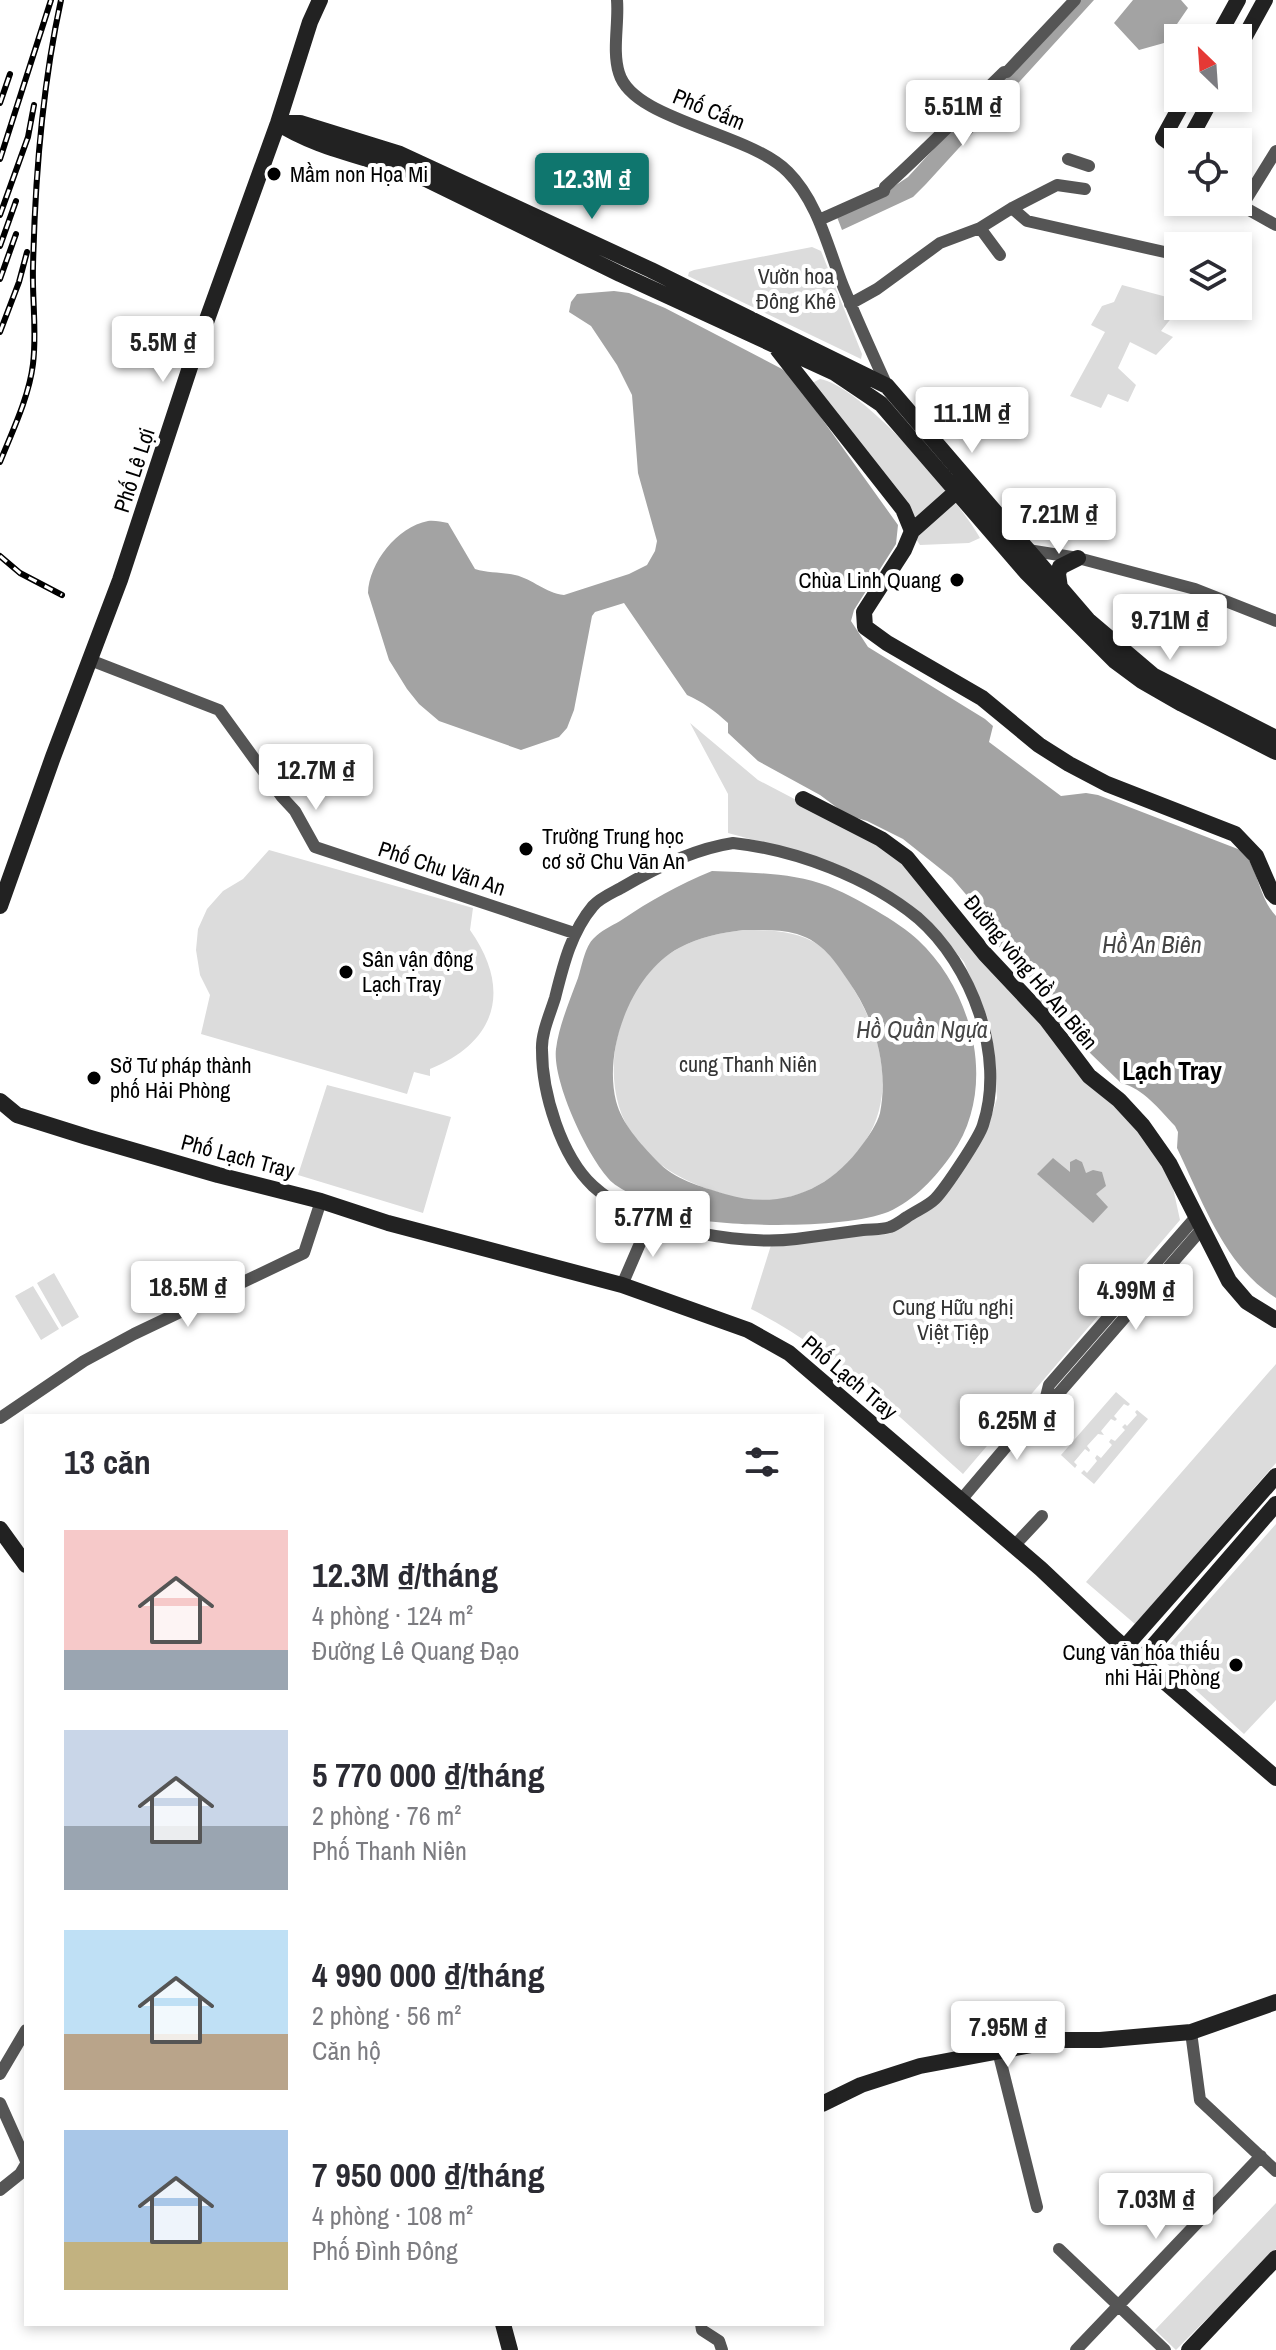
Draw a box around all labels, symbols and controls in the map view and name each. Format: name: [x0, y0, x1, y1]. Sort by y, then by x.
north arrow: [1164, 24, 1252, 112]
map controls: [1164, 24, 1252, 320]
pin: 5.51M ₫: [889, 80, 1037, 148]
street label: Phố Cấm: [669, 81, 749, 137]
text: 5.51M ₫: [924, 88, 1002, 123]
button: locate: [1164, 128, 1252, 216]
pin: 12.3M ₫: [518, 153, 666, 221]
place label: Mầm non Họa Mi: [290, 159, 428, 189]
text: 12.3M ₫: [553, 161, 631, 196]
marker: Mầm non Họa Mi: [265, 165, 283, 183]
button: layers: [1164, 232, 1252, 320]
park label: Vườn hoa Đông Khê: [756, 261, 836, 316]
pin: 5.5M ₫: [98, 316, 228, 384]
text: 5.5M ₫: [130, 324, 196, 359]
pin: 11.1M ₫: [898, 387, 1046, 455]
text: 11.1M ₫: [933, 395, 1011, 430]
street label: Phố Lê Lợi: [106, 424, 162, 516]
pin: 7.21M ₫: [985, 488, 1133, 556]
text: 7.21M ₫: [1020, 496, 1098, 531]
place label: Chùa Linh Quang: [799, 565, 941, 595]
marker: Chùa Linh Quang: [948, 571, 966, 589]
pin: 9.71M ₫: [1096, 594, 1244, 662]
text: 9.71M ₫: [1131, 602, 1209, 637]
pin: 12.7M ₫: [242, 744, 390, 812]
text: 12.7M ₫: [277, 752, 355, 787]
place label: Trường Trung học cơ sở Chu Văn An: [542, 821, 685, 876]
street label: Phố Chu Văn An: [375, 833, 509, 903]
marker: Trường Trung học cơ sở Chu Văn An: [517, 840, 535, 858]
street label: Đường vòng Hồ An Biên: [957, 888, 1105, 1056]
water label: Hồ An Biên: [1102, 928, 1202, 960]
place label: Sân vận động Lạch Tray: [362, 944, 473, 999]
marker: Sân vận động Lạch Tray: [337, 963, 355, 981]
water label: Hồ Quần Ngựa: [856, 1013, 988, 1045]
park label: cung Thanh Niên: [679, 1049, 817, 1079]
place label: Sở Tư pháp thành phố Hải Phòng: [110, 1050, 252, 1105]
district label: Lạch Tray: [1122, 1053, 1222, 1088]
marker: Sở Tư pháp thành phố Hải Phòng: [85, 1069, 103, 1087]
street label: Phố Lạch Tray: [178, 1126, 298, 1186]
pin: 5.77M ₫: [579, 1191, 727, 1259]
text: 5.77M ₫: [614, 1199, 692, 1234]
pin: 18.5M ₫: [114, 1261, 262, 1329]
pin: 4.99M ₫: [1062, 1264, 1210, 1332]
text: 18.5M ₫: [149, 1269, 227, 1304]
text: 4.99M ₫: [1097, 1272, 1175, 1307]
park label: Cung Hữu nghị Việt Tiệp: [892, 1292, 1014, 1347]
street label: Phố Lạch Tray: [796, 1328, 904, 1426]
pin: 6.25M ₫: [943, 1394, 1091, 1462]
text: 6.25M ₫: [978, 1402, 1056, 1437]
text: 13 căn: [64, 1439, 151, 1485]
icon: filters: [740, 1440, 784, 1484]
text: 12.3M ₫/tháng: [312, 1552, 498, 1598]
icon: home: [128, 1562, 224, 1658]
text: 4 phòng · 124 m²: [312, 1598, 473, 1633]
text: Đường Lê Quang Đạo: [312, 1633, 519, 1668]
place label: Cung văn hóa thiếu nhi Hải Phòng: [1063, 1637, 1220, 1692]
marker: Cung văn hóa thiếu nhi Hải Phòng: [1227, 1656, 1245, 1674]
text: 5 770 000 ₫/tháng: [312, 1752, 544, 1798]
icon: home: [128, 1762, 224, 1858]
text: 2 phòng · 76 m²: [312, 1798, 461, 1833]
text: Phố Thanh Niên: [312, 1833, 467, 1868]
text: 4 990 000 ₫/tháng: [312, 1952, 544, 1998]
icon: home: [128, 1962, 224, 2058]
text: 2 phòng · 56 m²: [312, 1998, 461, 2033]
pin: 7.95M ₫: [934, 2001, 1082, 2069]
text: 7.95M ₫: [969, 2009, 1047, 2044]
text: Căn hộ: [312, 2033, 381, 2068]
text: 7 950 000 ₫/tháng: [312, 2152, 544, 2198]
icon: home: [128, 2162, 224, 2258]
pin: 7.03M ₫: [1082, 2173, 1230, 2241]
text: 7.03M ₫: [1117, 2181, 1195, 2216]
text: 4 phòng · 108 m²: [312, 2198, 473, 2233]
text: Phố Đình Đông: [312, 2233, 458, 2268]

